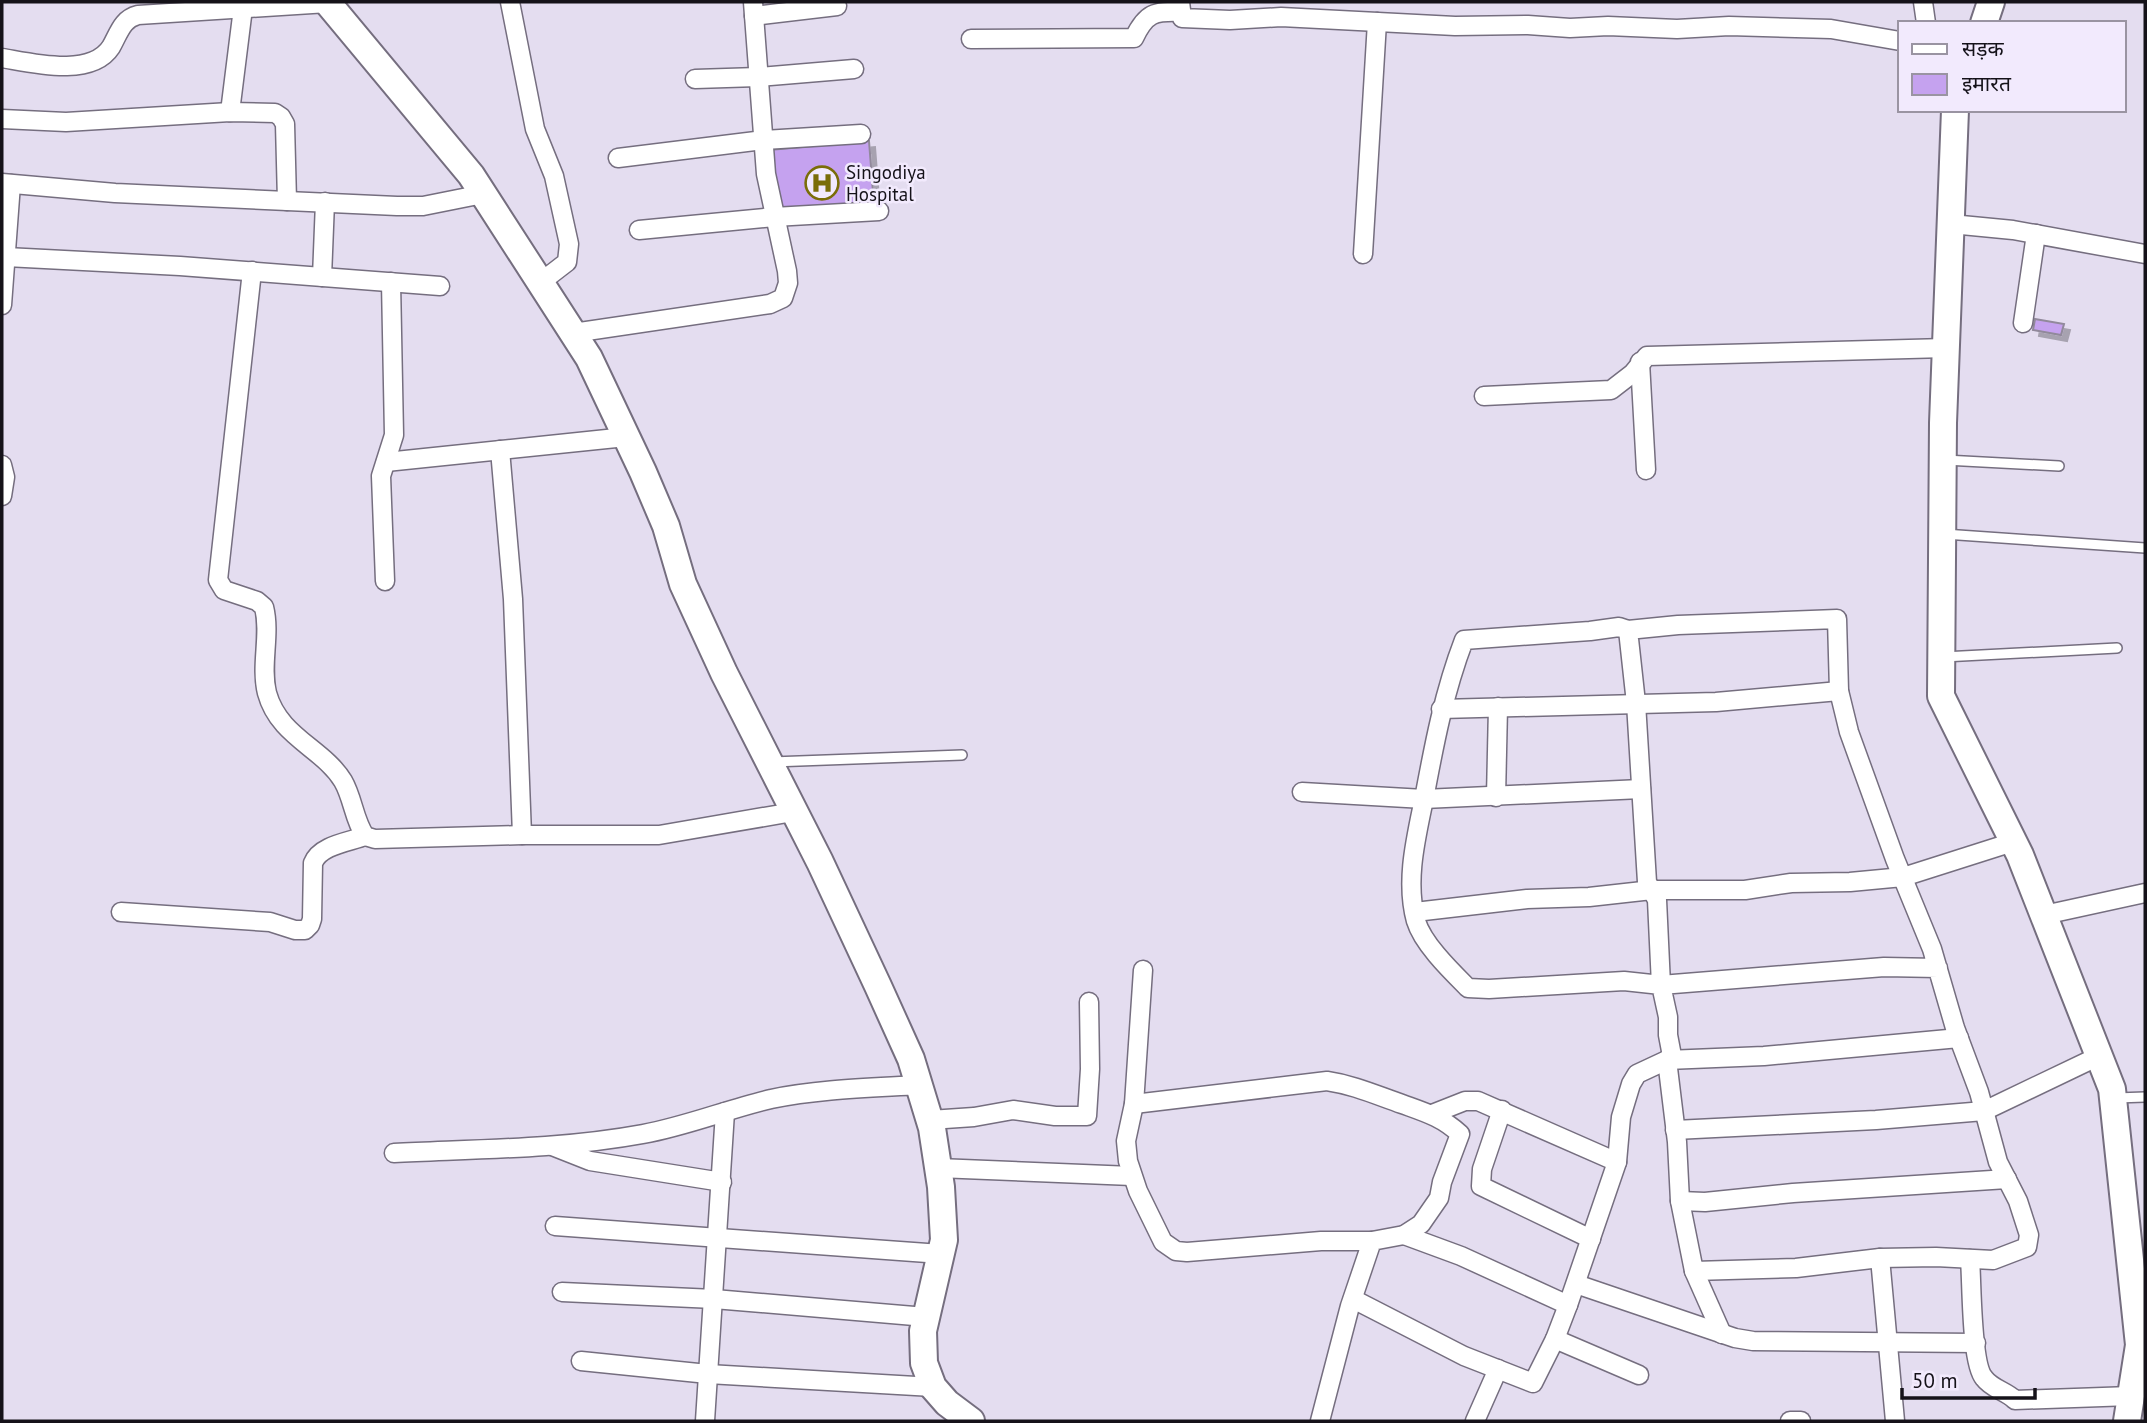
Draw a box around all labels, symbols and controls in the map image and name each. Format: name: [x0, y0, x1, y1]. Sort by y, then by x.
legend: [1898, 21, 2126, 112]
text: सड़क: [1962, 35, 2004, 62]
text: इमारत: [1962, 70, 2012, 97]
place label: Singodiya Hospital: [846, 160, 926, 206]
hospital icon: Singodiya Hospital: [803, 164, 841, 202]
scale bar: [1902, 1356, 2035, 1400]
text: 50 m: [1912, 1367, 1958, 1394]

